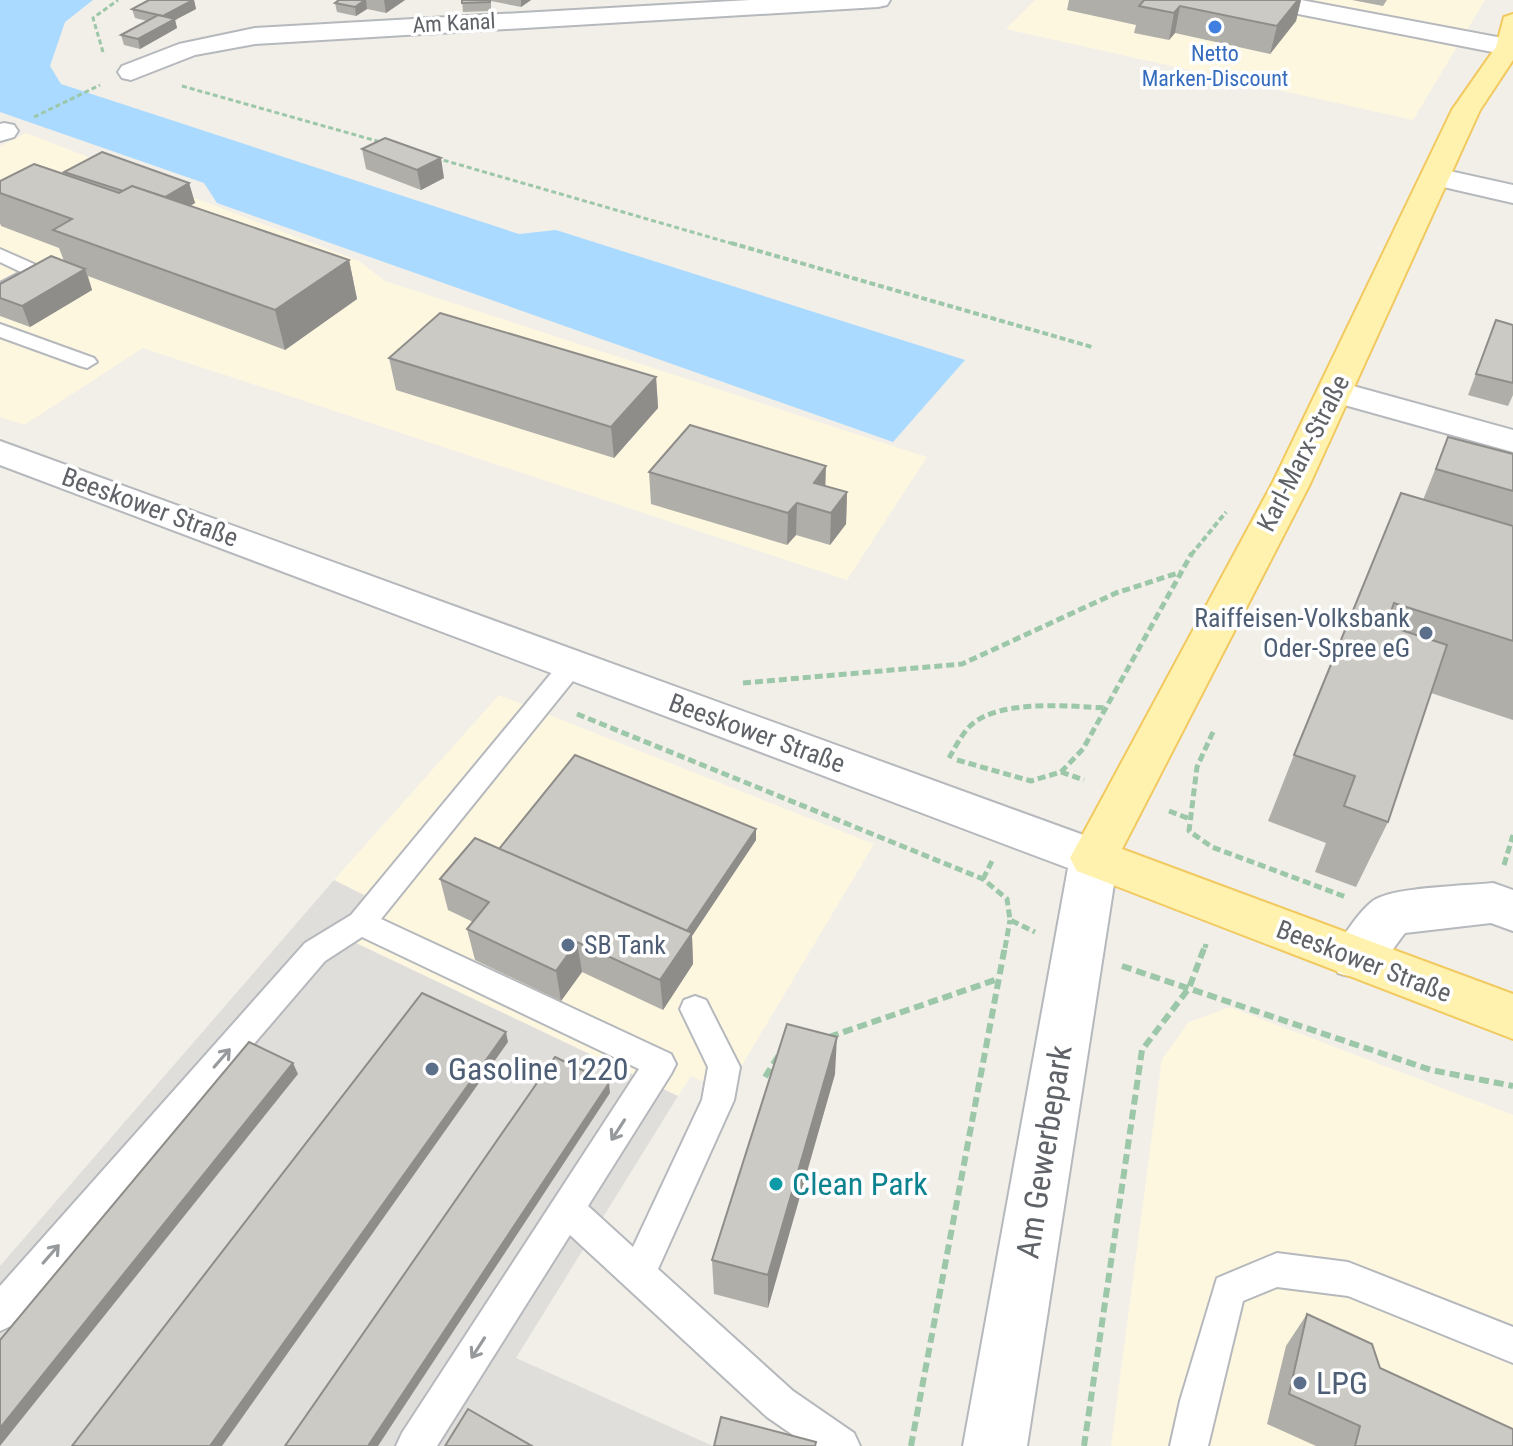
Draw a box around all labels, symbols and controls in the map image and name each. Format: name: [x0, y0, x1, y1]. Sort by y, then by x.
street label: Am Kanal: [412, 8, 496, 38]
marker: Netto Marken-Discount: [1206, 18, 1224, 36]
place label: Netto Marken-Discount: [1142, 41, 1288, 91]
street label: Karl-Marx-Straße: [1251, 370, 1355, 536]
street label: Beeskower Straße: [58, 461, 242, 553]
place label: Raiffeisen-Volksbank Oder-Spree eG: [1194, 603, 1410, 663]
marker: Raiffeisen-Volksbank Oder-Spree eG: [1417, 624, 1435, 642]
street label: Beeskower Straße: [665, 687, 849, 779]
street label: Beeskower Straße: [1272, 914, 1456, 1008]
place label: SB Tank: [584, 930, 666, 960]
marker: SB Tank: [559, 936, 577, 954]
street label: Am Gewerbepark: [1008, 1042, 1080, 1261]
one-way arrow: [213, 1049, 231, 1069]
place label: Gasoline 1220: [448, 1050, 629, 1088]
marker: Gasoline 1220: [423, 1060, 441, 1078]
one-way arrow: [610, 1118, 626, 1140]
place label: Clean Park: [792, 1165, 928, 1203]
marker: Clean Park: [767, 1175, 785, 1193]
one-way arrow: [42, 1244, 60, 1264]
one-way arrow: [469, 1337, 486, 1359]
place label: LPG: [1316, 1364, 1368, 1402]
marker: LPG: [1291, 1374, 1309, 1392]

